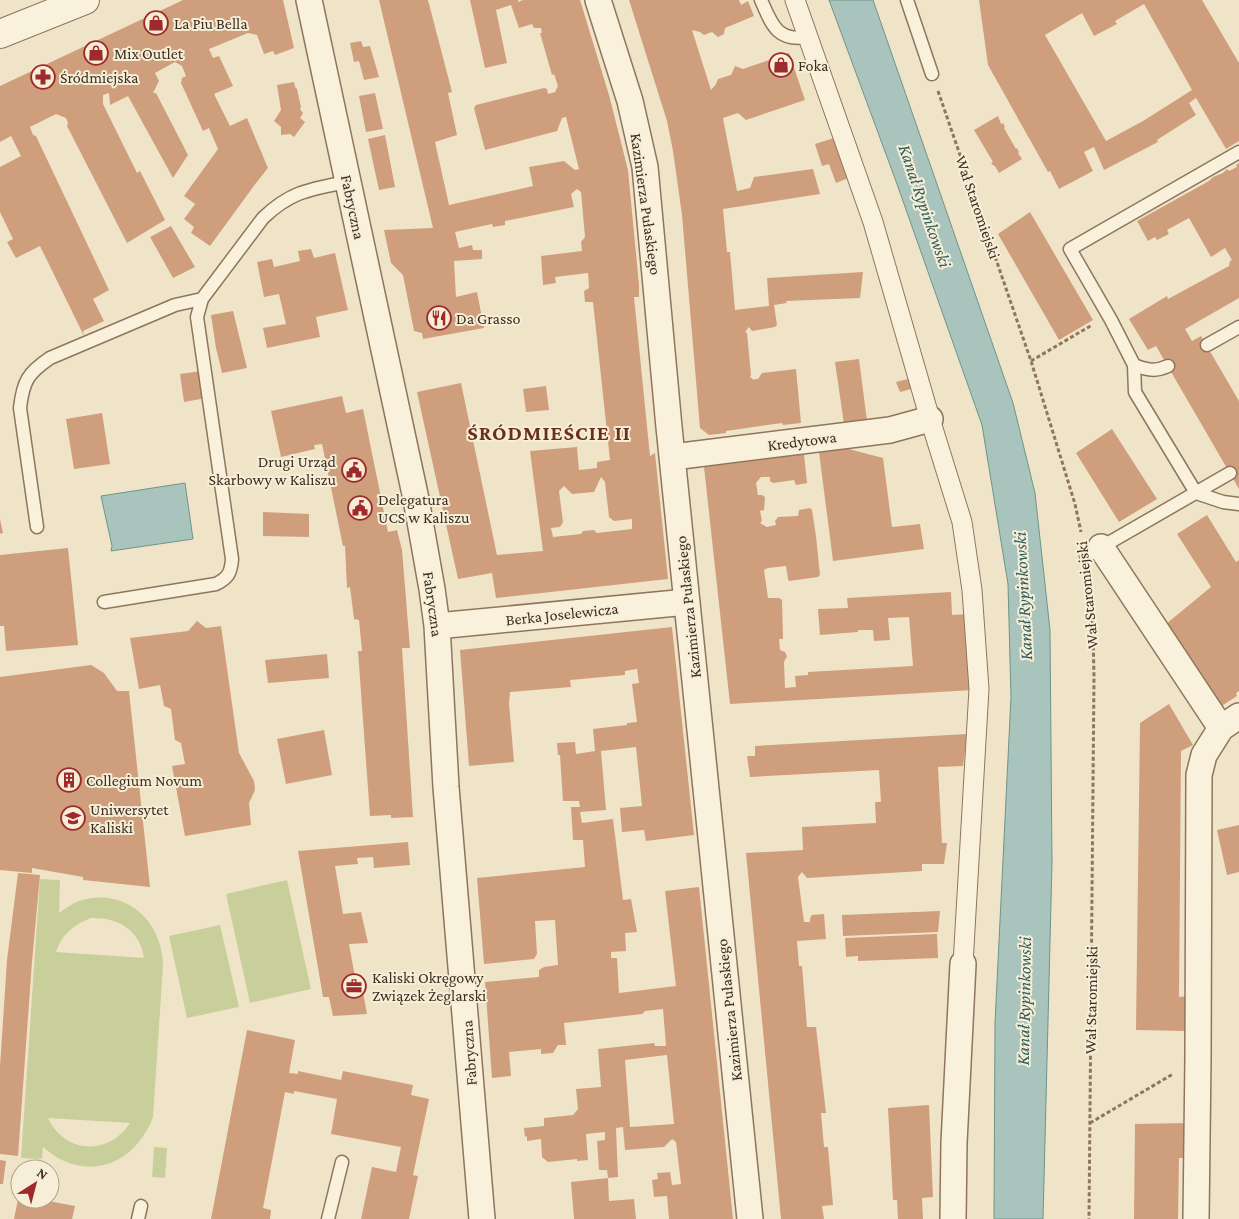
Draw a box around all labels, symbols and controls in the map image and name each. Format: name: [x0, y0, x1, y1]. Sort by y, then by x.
shop icon: La Piu Bella: [143, 10, 169, 36]
place label: La Piu Bella: [174, 15, 248, 32]
shop icon: Mix Outlet: [83, 40, 109, 66]
place label: Mix Outlet: [114, 45, 184, 62]
shop icon: Foka: [768, 52, 794, 78]
place label: Foka: [798, 57, 829, 74]
pharmacy icon: Śródmiejska: [30, 64, 56, 90]
place label: Śródmiejska: [60, 69, 139, 87]
street label: Kazimierza Pułaskiego: [627, 132, 664, 276]
water label: Kanał Rypinkowski: [895, 142, 955, 270]
street label: Wał Staromiejski: [951, 153, 1004, 261]
street label: Fabryczna: [337, 173, 368, 242]
restaurant icon: Da Grasso: [426, 305, 452, 331]
place label: Da Grasso: [456, 310, 521, 327]
district label: ŚRÓDMIEŚCIE II: [467, 421, 631, 445]
street label: Kredytowa: [766, 428, 838, 455]
place label: Drugi Urząd Skarbowy w Kaliszu: [208, 453, 337, 489]
public building icon: Drugi Urząd Skarbowy w Kaliszu: [341, 457, 367, 483]
place label: Delegatura UCS w Kaliszu: [378, 491, 470, 526]
public building icon: Delegatura UCS w Kaliszu: [347, 495, 373, 521]
water label: Kanał Rypinkowski: [1010, 531, 1036, 661]
street label: Kazimierza Pułaskiego: [672, 535, 705, 679]
street label: Wał Staromiejski: [1073, 540, 1102, 650]
street label: Fabryczna: [419, 570, 446, 638]
street label: Berka Joselewicza: [505, 600, 620, 629]
building icon: Collegium Novum: [56, 767, 82, 793]
place label: Collegium Novum: [86, 772, 202, 790]
place label: Uniwersytet Kaliski: [90, 801, 169, 836]
school or university icon: Uniwersytet Kaliski: [60, 805, 86, 831]
water label: Kanał Rypinkowski: [1013, 936, 1035, 1066]
street label: Kazimierza Pułaskiego: [713, 938, 746, 1082]
street label: Wał Staromiejski: [1082, 946, 1101, 1054]
place label: Kaliski Okręgowy Związek Żeglarski: [372, 969, 486, 1005]
office icon: Kaliski Okręgowy Związek Żeglarski: [341, 973, 367, 999]
street label: Fabryczna: [458, 1019, 481, 1086]
north arrow: [10, 1159, 60, 1209]
text: N: [34, 1164, 52, 1183]

